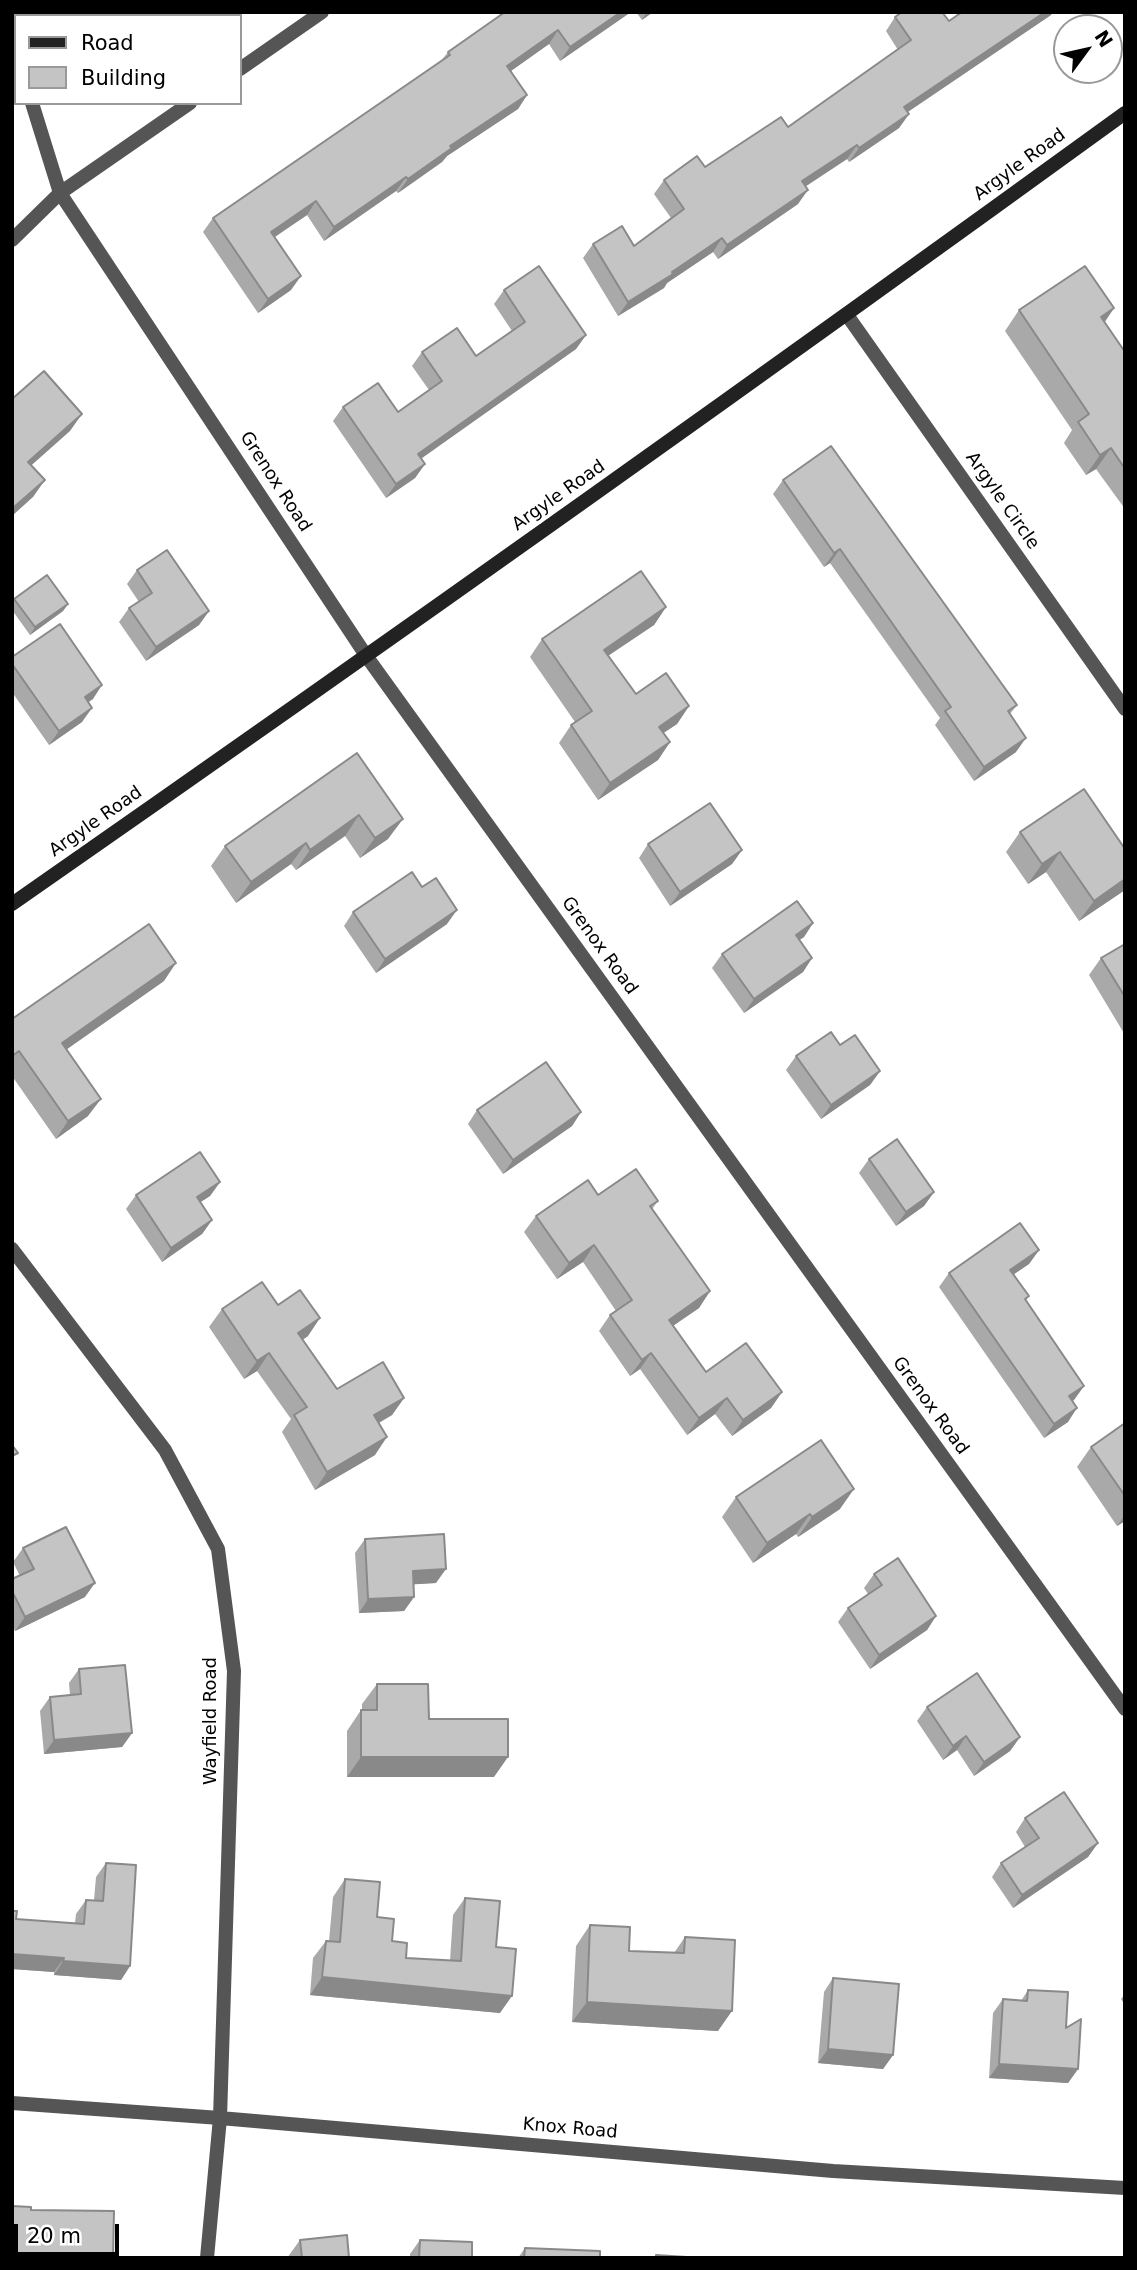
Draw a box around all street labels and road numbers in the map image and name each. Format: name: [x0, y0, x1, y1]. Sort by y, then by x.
street label: Argyle Road: [970, 124, 1070, 206]
street label: Grenox Road: [235, 428, 315, 536]
street label: Argyle Circle: [961, 448, 1043, 554]
street label: Argyle Road: [508, 456, 610, 536]
street label: Argyle Road: [45, 782, 147, 862]
street label: Grenox Road: [556, 893, 642, 999]
street label: Grenox Road: [887, 1353, 973, 1459]
street label: Wayfield Road: [200, 1657, 222, 1785]
street label: Knox Road: [522, 2114, 618, 2144]

